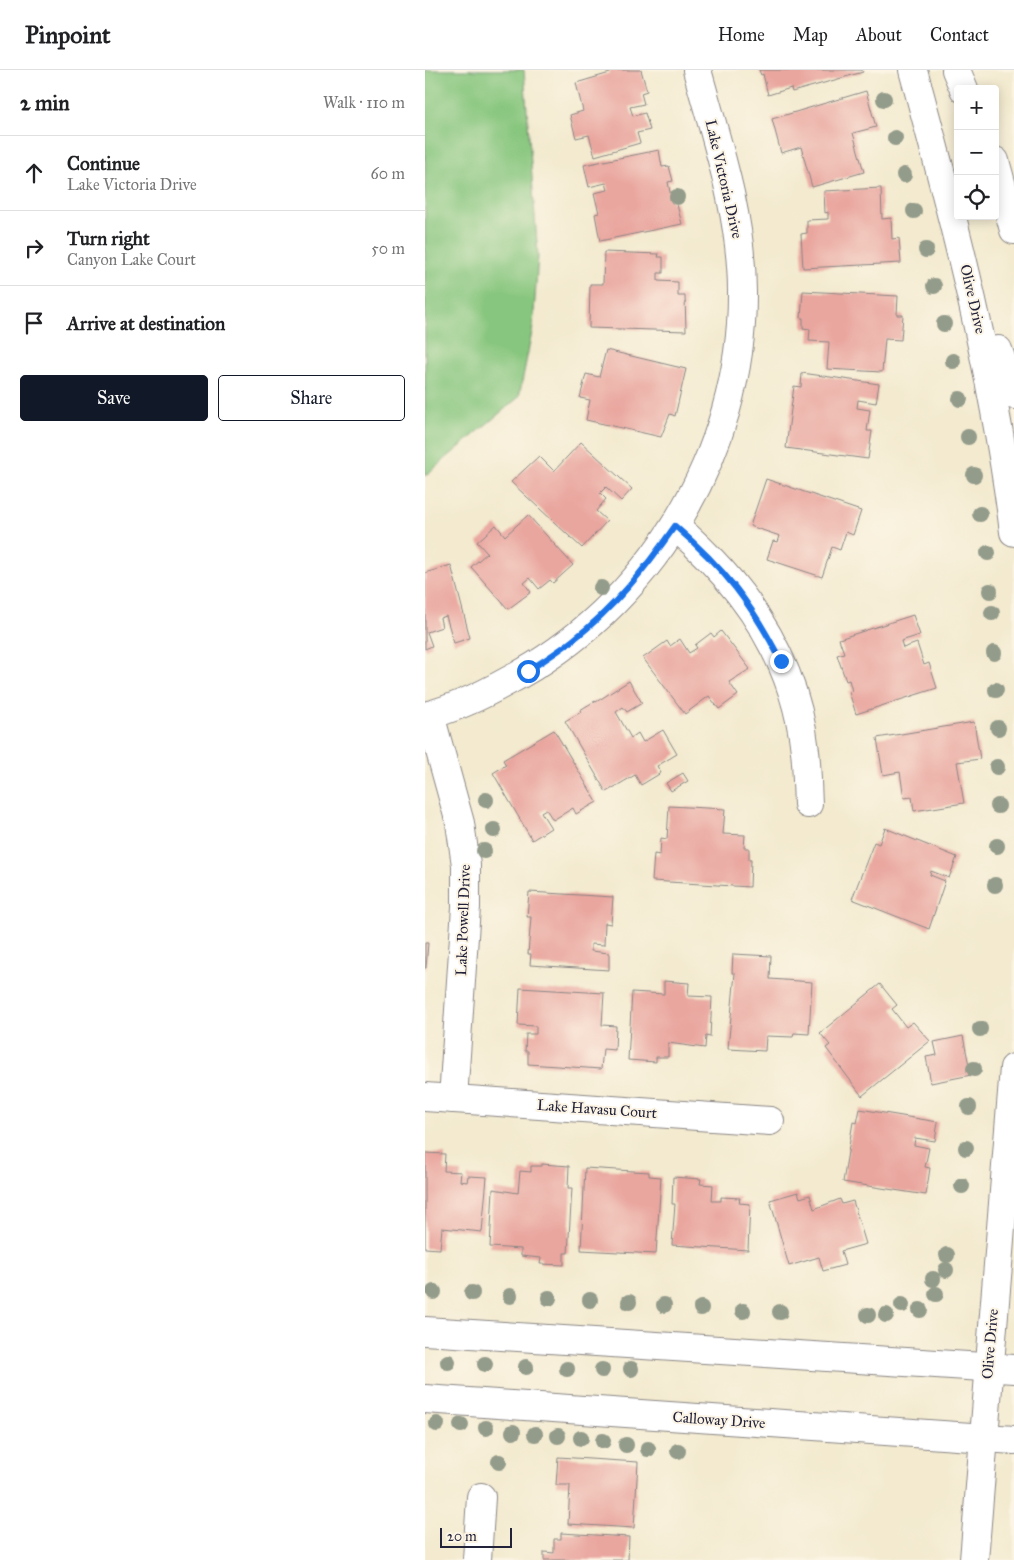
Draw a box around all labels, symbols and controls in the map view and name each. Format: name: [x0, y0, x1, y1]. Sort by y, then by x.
text: Pinpoint: [25, 20, 111, 50]
text: Home: [718, 24, 765, 46]
text: Map: [793, 24, 828, 46]
text: About: [856, 24, 902, 46]
text: Contact: [930, 24, 989, 46]
map controls: [954, 85, 999, 220]
button: +: [954, 85, 999, 130]
text: 2 min: [20, 90, 70, 116]
text: Walk · 110 m: [323, 93, 405, 112]
street label: Lake Victoria Drive: [702, 118, 746, 240]
button: −: [954, 130, 999, 175]
text: Continue: [67, 152, 140, 175]
icon: ahead: [20, 159, 48, 187]
text: 60 m: [371, 164, 405, 183]
text: Lake Victoria Drive: [67, 175, 197, 194]
button: locate: [954, 175, 999, 220]
text: Turn right: [67, 227, 150, 250]
icon: right: [20, 234, 48, 262]
text: 50 m: [371, 239, 405, 258]
text: Canyon Lake Court: [67, 250, 196, 269]
street label: Olive Drive: [956, 263, 990, 335]
icon: arrive: [20, 309, 48, 337]
text: Arrive at destination: [67, 312, 225, 335]
button: Save: [20, 375, 208, 421]
button: Share: [218, 375, 405, 421]
route end: [770, 650, 793, 673]
route start: [517, 660, 540, 683]
street label: Lake Powell Drive: [452, 864, 474, 976]
street label: Lake Havasu Court: [537, 1096, 658, 1122]
street label: Olive Drive: [978, 1308, 1002, 1380]
street label: Calloway Drive: [672, 1408, 766, 1432]
scale bar: [440, 1525, 513, 1548]
text: 20 m: [447, 1528, 477, 1545]

